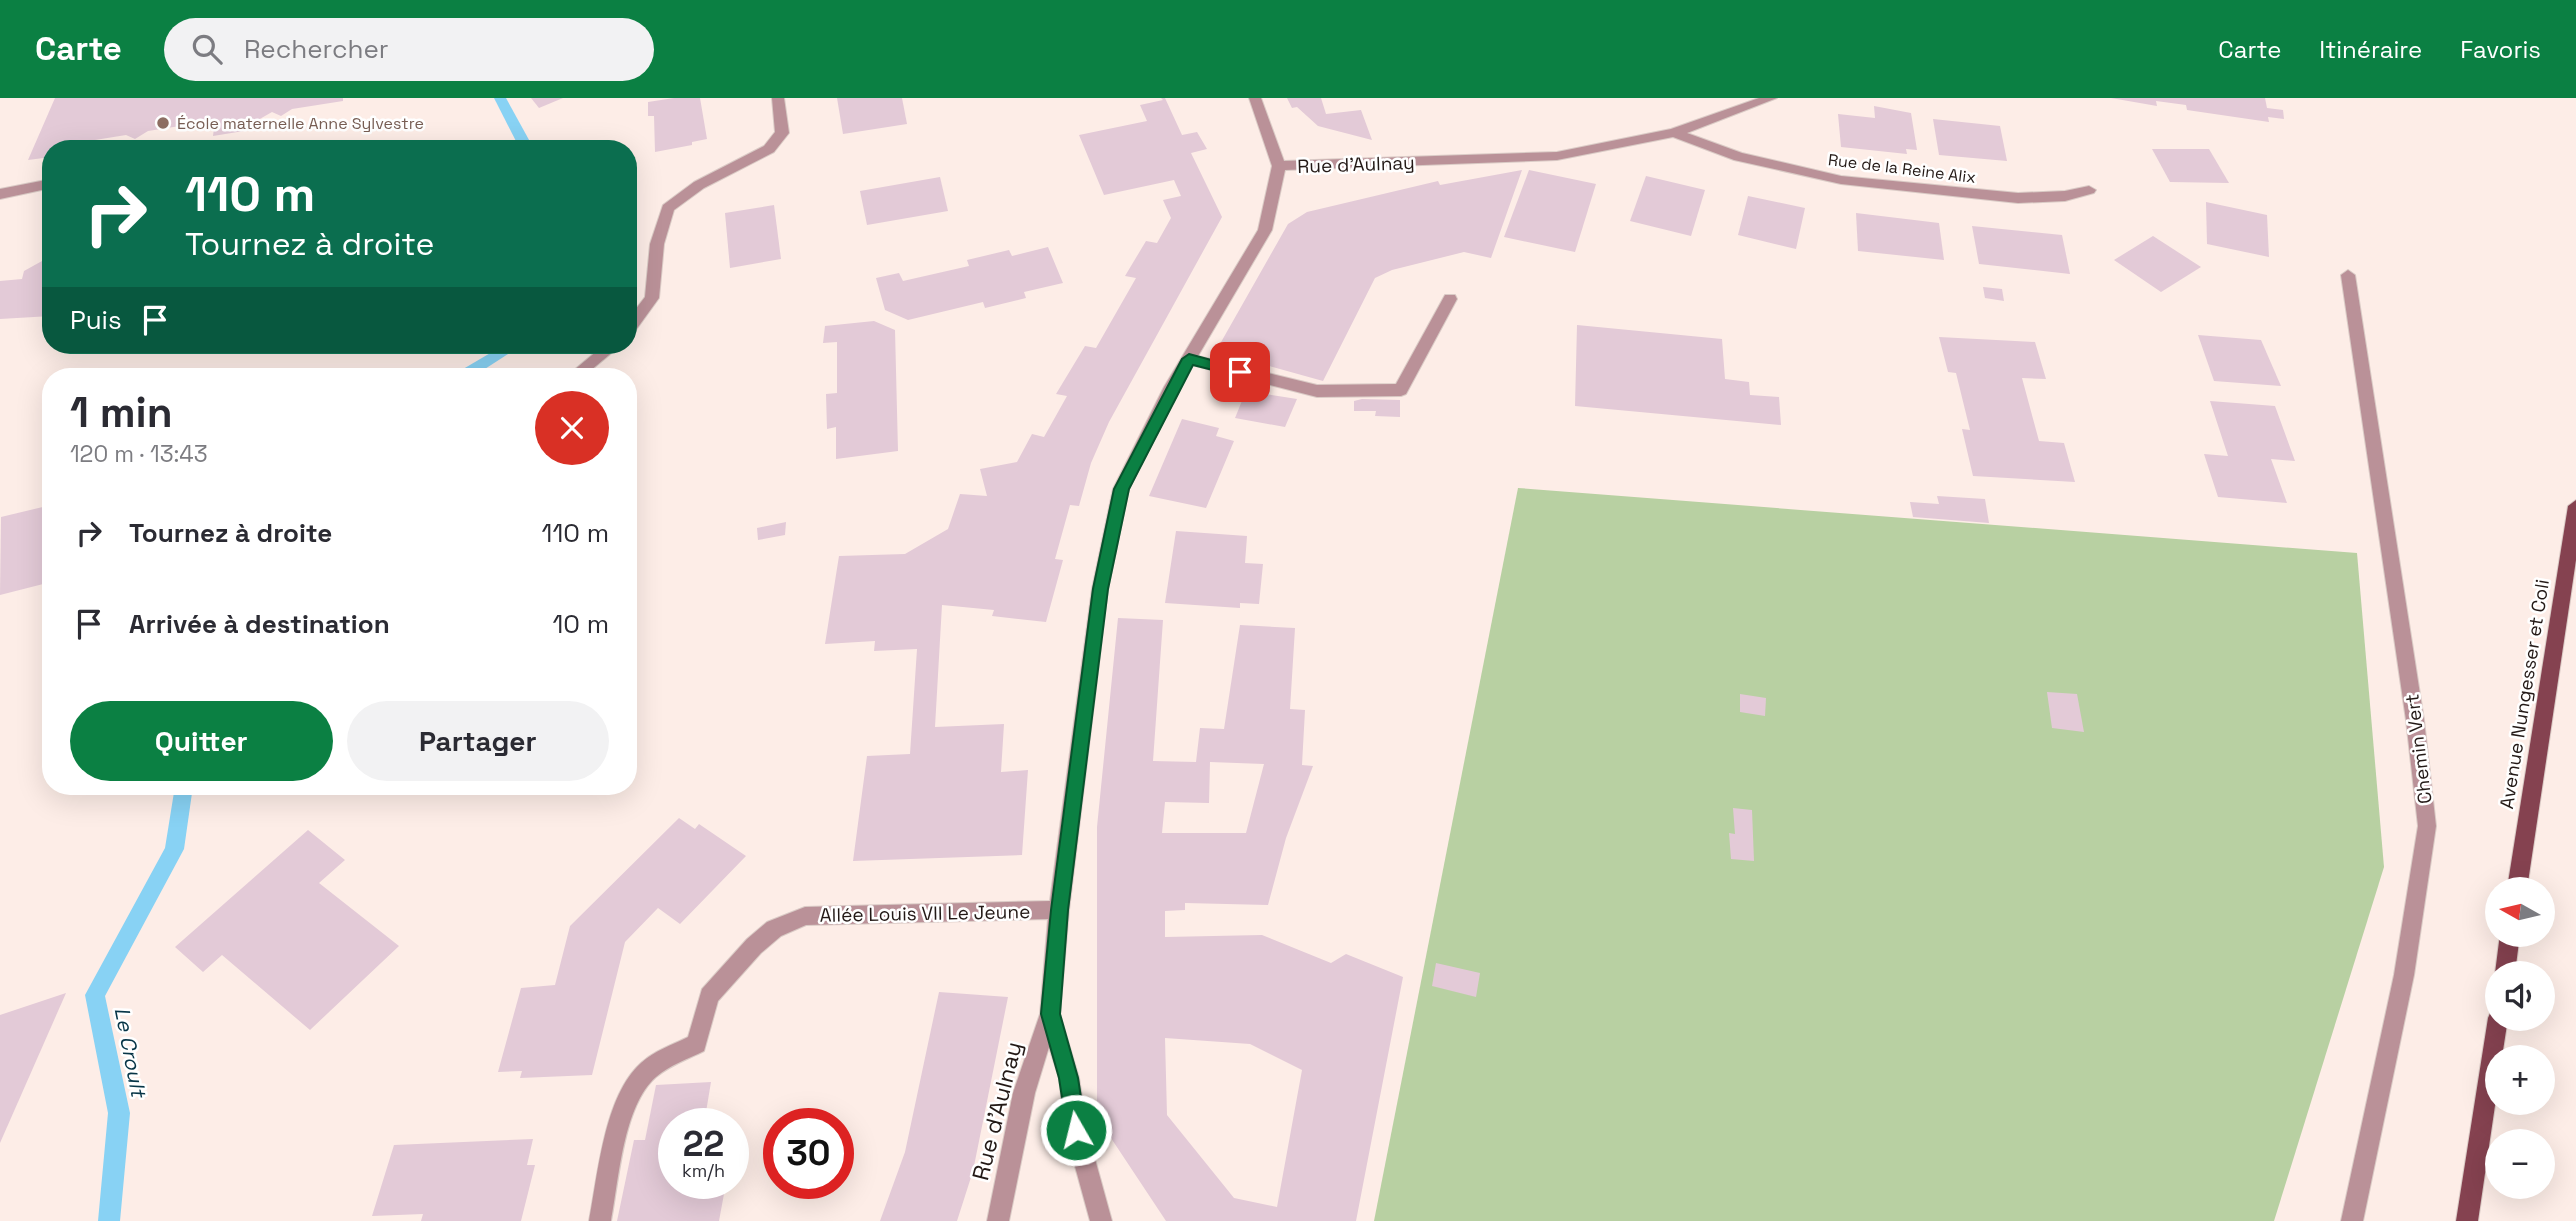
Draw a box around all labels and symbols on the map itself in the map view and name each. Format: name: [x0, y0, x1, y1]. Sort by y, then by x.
place label: École maternelle Anne Sylvestre: [177, 113, 424, 134]
marker: École maternelle Anne Sylvestre: [155, 115, 171, 131]
street label: Rue de la Reine Alix: [1827, 149, 1977, 188]
street label: Rue d'Aulnay: [1297, 150, 1415, 179]
pin: [1210, 342, 1270, 402]
street label: Avenue Nungesser et Coli: [2494, 577, 2555, 811]
street label: Chemin Vert: [2399, 693, 2438, 805]
north arrow: [2485, 877, 2555, 947]
street label: Allée Louis VII Le Jeune: [820, 899, 1030, 928]
water label: Le Croult: [109, 1005, 153, 1101]
street label: Rue d'Aulnay: [965, 1038, 1029, 1184]
position arrow: [1039, 1093, 1113, 1167]
speed limit sign: 30: [763, 1108, 854, 1199]

